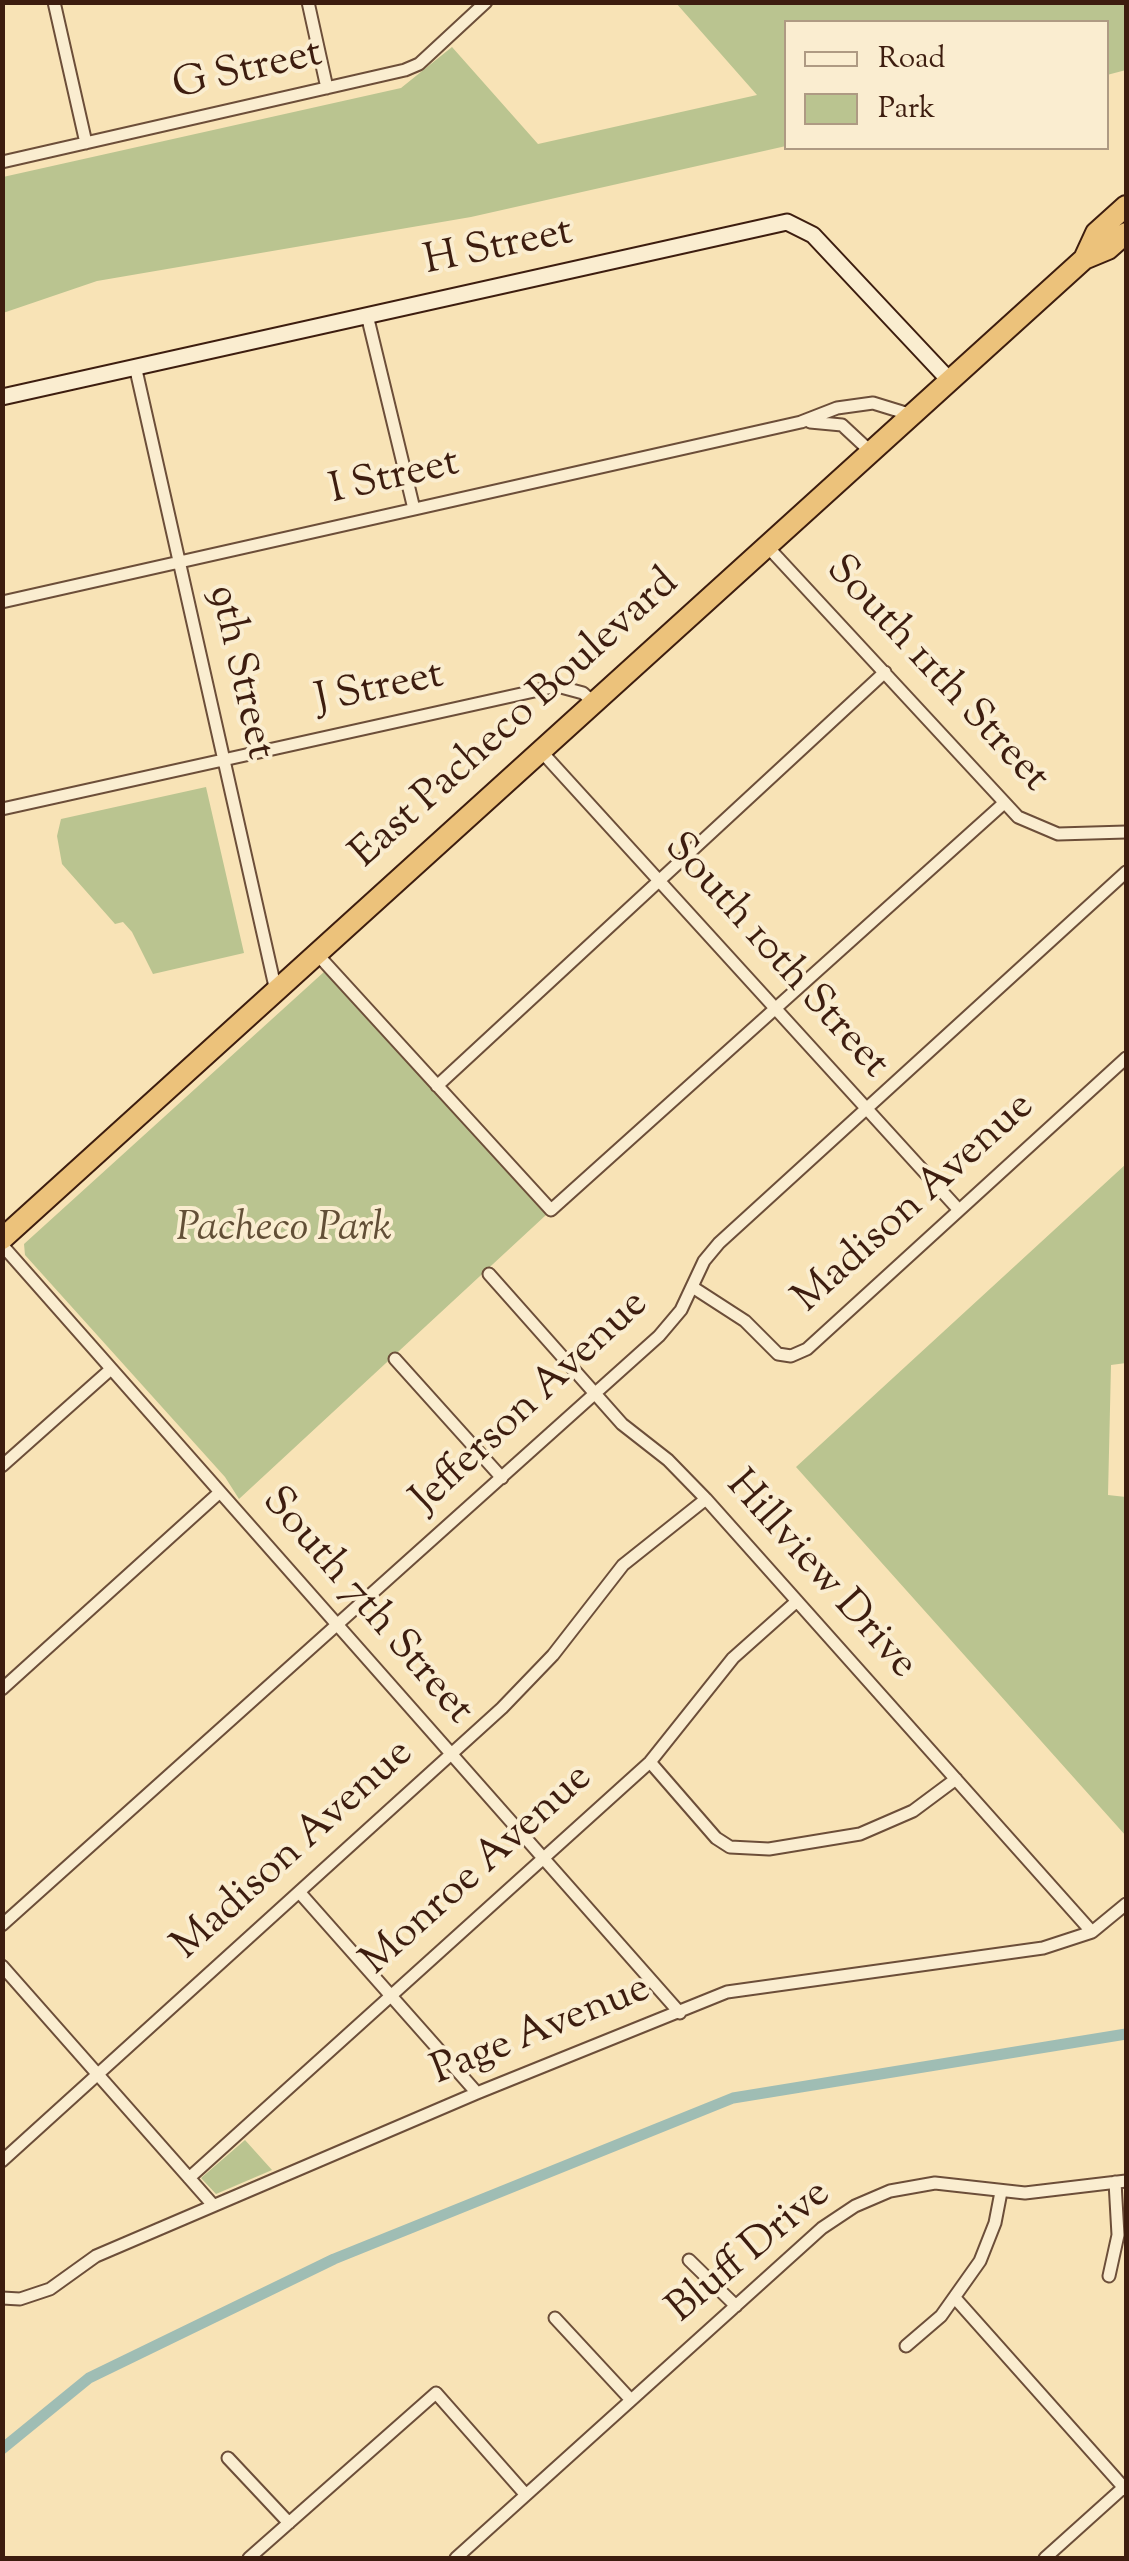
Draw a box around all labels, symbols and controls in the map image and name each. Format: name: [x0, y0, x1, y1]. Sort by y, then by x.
legend: [784, 20, 1109, 150]
street label: G Street: [168, 31, 328, 115]
text: Road: [878, 38, 945, 81]
text: Park: [878, 88, 935, 131]
street label: H Street: [420, 210, 578, 290]
street label: I Street: [325, 441, 465, 519]
street label: South 11th Street: [813, 547, 1057, 805]
street label: East Pacheco Boulevard: [343, 560, 691, 882]
street label: 9th Street: [194, 581, 282, 765]
street label: J Street: [311, 653, 449, 729]
street label: South 10th Street: [651, 825, 897, 1091]
street label: Madison Avenue: [785, 1084, 1047, 1326]
park label: Pacheco Park: [176, 1207, 392, 1257]
street label: Jefferson Avenue: [403, 1281, 661, 1527]
street label: Hillview Drive: [713, 1463, 925, 1691]
street label: South 7th Street: [248, 1479, 482, 1737]
street label: Madison Avenue: [164, 1731, 426, 1973]
street label: Monroe Avenue: [353, 1755, 605, 1989]
street label: Page Avenue: [425, 1966, 659, 2100]
street label: Bluff Drive: [659, 2171, 843, 2337]

